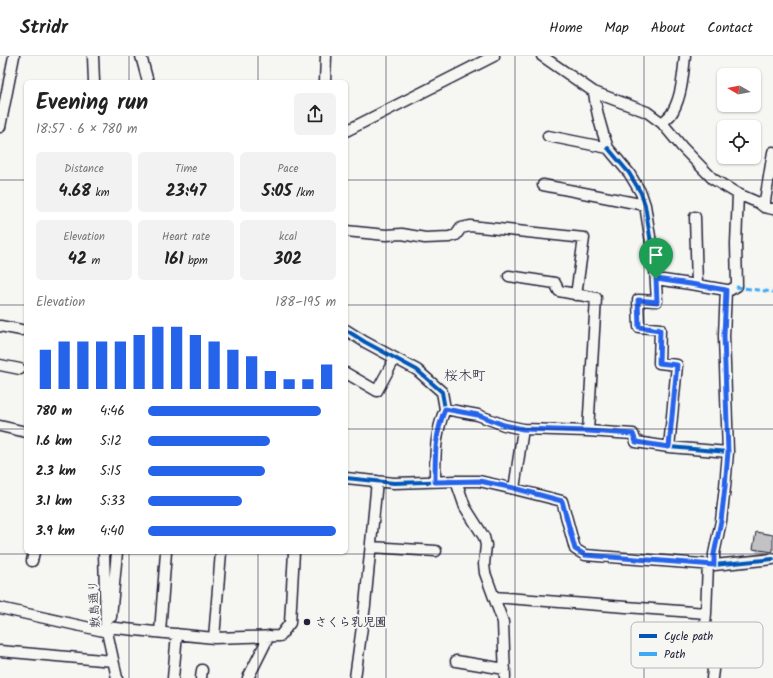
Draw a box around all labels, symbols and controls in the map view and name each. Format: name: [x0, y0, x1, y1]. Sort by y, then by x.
text: Stridr: [20, 13, 68, 43]
text: Home: [549, 17, 583, 39]
text: Map: [605, 17, 629, 39]
text: About: [651, 17, 685, 39]
text: Contact: [707, 17, 753, 39]
north arrow: [717, 68, 761, 112]
map controls: [717, 68, 761, 164]
text: Evening run: [36, 86, 148, 121]
button: share: [294, 93, 336, 135]
text: 18:57 · 6 × 780 m: [36, 119, 137, 140]
button: locate: [717, 120, 761, 164]
text: Distance: [64, 160, 104, 178]
text: Time: [175, 160, 197, 178]
text: Pace: [278, 160, 298, 178]
text: 4.68: [59, 178, 91, 205]
text: 23:47: [166, 178, 206, 205]
text: 5:05: [262, 178, 292, 205]
text: km: [91, 184, 109, 202]
text: /km: [292, 184, 314, 202]
text: Elevation: [63, 228, 105, 246]
text: Heart rate: [162, 228, 210, 246]
text: kcal: [279, 228, 297, 246]
pin: [639, 238, 673, 279]
icon: arrive: [645, 244, 667, 266]
text: 42: [68, 246, 87, 273]
text: 161: [164, 246, 184, 273]
text: 302: [274, 246, 302, 273]
text: m: [87, 252, 100, 270]
text: bpm: [184, 252, 208, 270]
text: Elevation: [36, 292, 85, 313]
text: 188–195 m: [275, 292, 336, 313]
district label: 桜木町: [444, 365, 486, 387]
text: 780 m: [36, 401, 72, 422]
text: 4:46: [100, 401, 125, 422]
text: 1.6 km: [36, 431, 72, 452]
text: 5:12: [100, 431, 122, 452]
text: 2.3 km: [36, 461, 76, 482]
text: 5:15: [100, 461, 121, 482]
text: 3.1 km: [36, 491, 72, 512]
text: 5:33: [100, 491, 125, 512]
text: 3.9 km: [36, 521, 75, 542]
text: 4:40: [100, 521, 124, 542]
street label: 敷島通り: [84, 580, 105, 628]
place label: さくら乳児園: [315, 613, 387, 632]
marker: さくら乳児園: [302, 617, 312, 627]
legend: [631, 622, 763, 668]
text: Cycle path: [664, 628, 713, 646]
text: Path: [664, 646, 685, 664]

